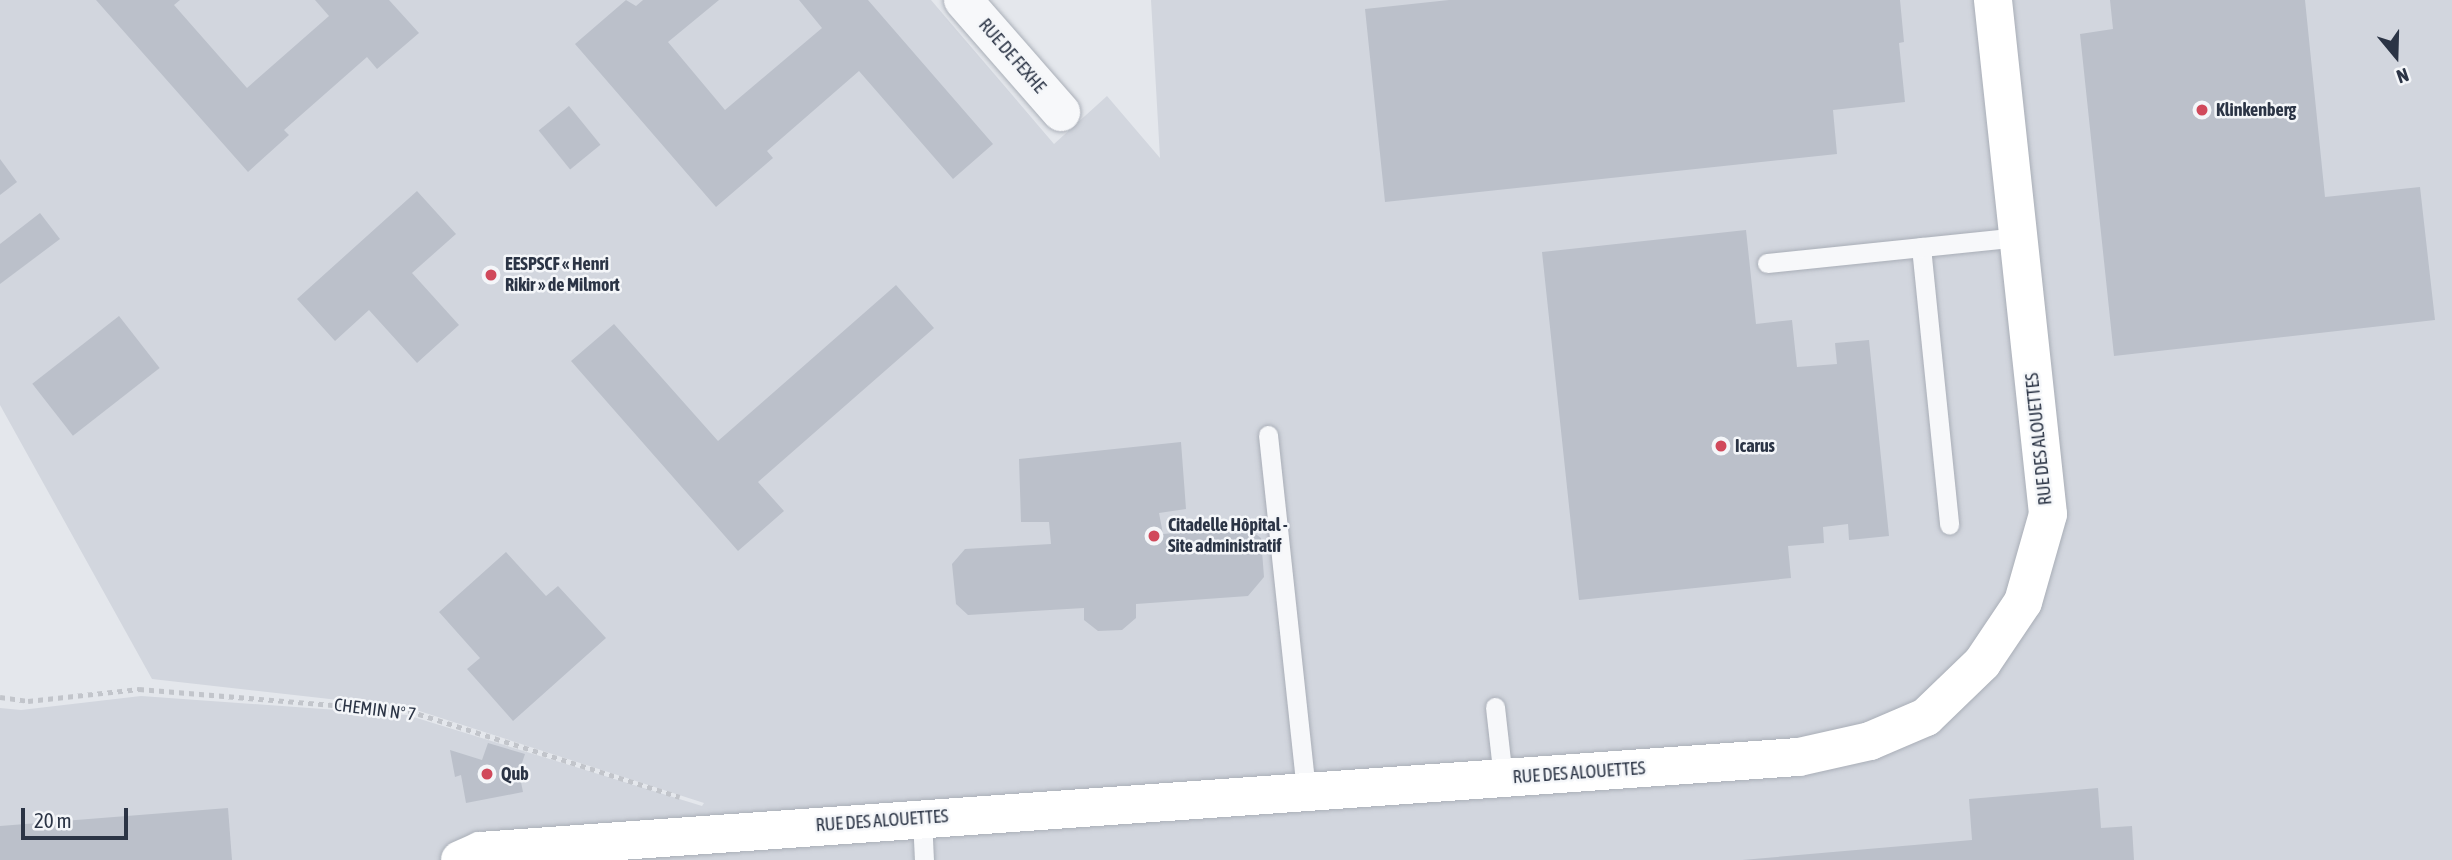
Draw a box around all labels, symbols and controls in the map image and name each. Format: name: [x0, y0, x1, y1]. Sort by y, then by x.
street label: RUE DE FEXHE: [974, 15, 1050, 97]
north arrow: [2361, 21, 2431, 91]
text: N: [2394, 64, 2412, 88]
place label: Klinkenberg: [2216, 99, 2296, 121]
marker: Klinkenberg: [2194, 102, 2210, 118]
place label: EESPSCF « Henri Rikir » de Milmort: [505, 254, 620, 296]
marker: EESPSCF « Henri Rikir » de Milmort: [483, 267, 499, 283]
street label: RUE DES ALOUETTES: [2021, 372, 2057, 506]
place label: Icarus: [1735, 435, 1775, 457]
marker: Icarus: [1713, 438, 1729, 454]
place label: Citadelle Hôpital - Site administratif: [1168, 515, 1287, 558]
marker: Citadelle Hôpital - Site administratif: [1146, 528, 1162, 544]
street label: CHEMIN N° 7: [333, 694, 417, 726]
street label: RUE DES ALOUETTES: [1512, 758, 1646, 788]
place label: Qub: [501, 763, 529, 785]
marker: Qub: [479, 766, 495, 782]
scale bar: [24, 794, 131, 838]
street label: RUE DES ALOUETTES: [815, 806, 949, 836]
text: 20 m: [34, 808, 72, 832]

